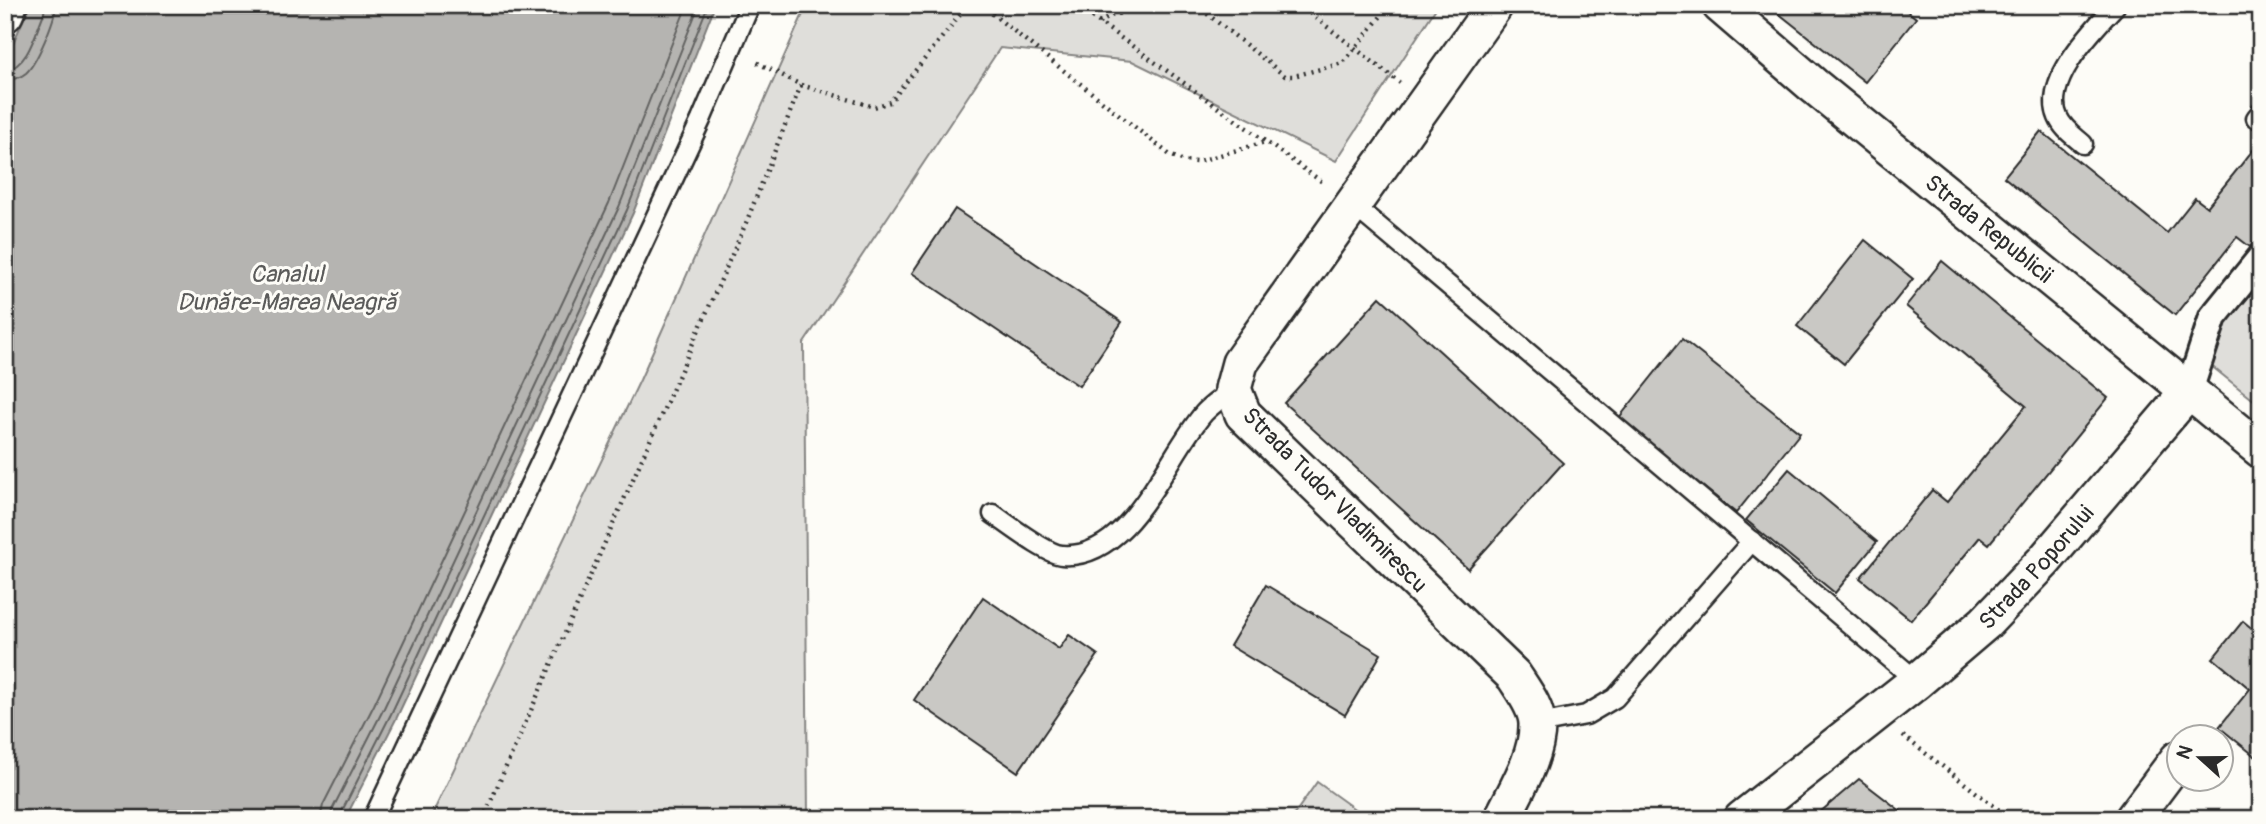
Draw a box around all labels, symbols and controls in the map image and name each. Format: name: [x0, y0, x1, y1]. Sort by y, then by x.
street label: Strada Republicii: [1919, 168, 2059, 289]
water label: Canalul Dunăre-Marea Neagră: [177, 260, 399, 317]
street label: Strada Tudor Vladimirescu: [1236, 401, 1434, 599]
street label: Strada Poporului: [1972, 499, 2100, 635]
north arrow: [2164, 722, 2234, 792]
text: N: [2172, 742, 2199, 763]

